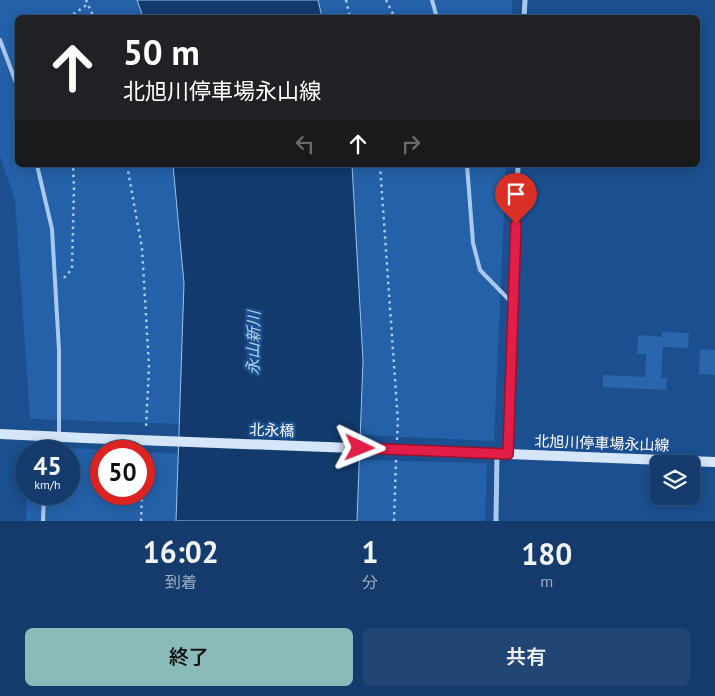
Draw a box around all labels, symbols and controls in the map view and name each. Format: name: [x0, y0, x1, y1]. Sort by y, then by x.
text: 50 m: [123, 29, 200, 75]
icon: ahead: [40, 35, 105, 100]
text: 北旭川停車場永山線: [123, 77, 321, 105]
icon: left: [291, 130, 319, 158]
icon: ahead: [344, 130, 372, 158]
icon: right: [397, 130, 425, 158]
pin: [495, 173, 537, 224]
icon: arrive: [502, 180, 530, 208]
water label: 永山新川: [242, 309, 264, 375]
street label: 北永橋: [249, 420, 295, 440]
position arrow: [333, 421, 385, 473]
street label: 北旭川停車場永山線: [534, 431, 670, 455]
speed limit sign: 50: [90, 440, 155, 505]
text: 45: [33, 450, 62, 482]
map controls: [650, 455, 700, 505]
button: layers: [650, 455, 700, 505]
text: km/h: [34, 477, 61, 492]
text: 16:02: [143, 532, 219, 571]
text: 1: [362, 532, 379, 571]
text: 180: [521, 534, 572, 573]
text: m: [540, 571, 553, 591]
text: 到着: [165, 572, 197, 592]
text: 分: [362, 572, 378, 592]
button: 終了: [25, 628, 353, 686]
button: 共有: [363, 628, 690, 686]

